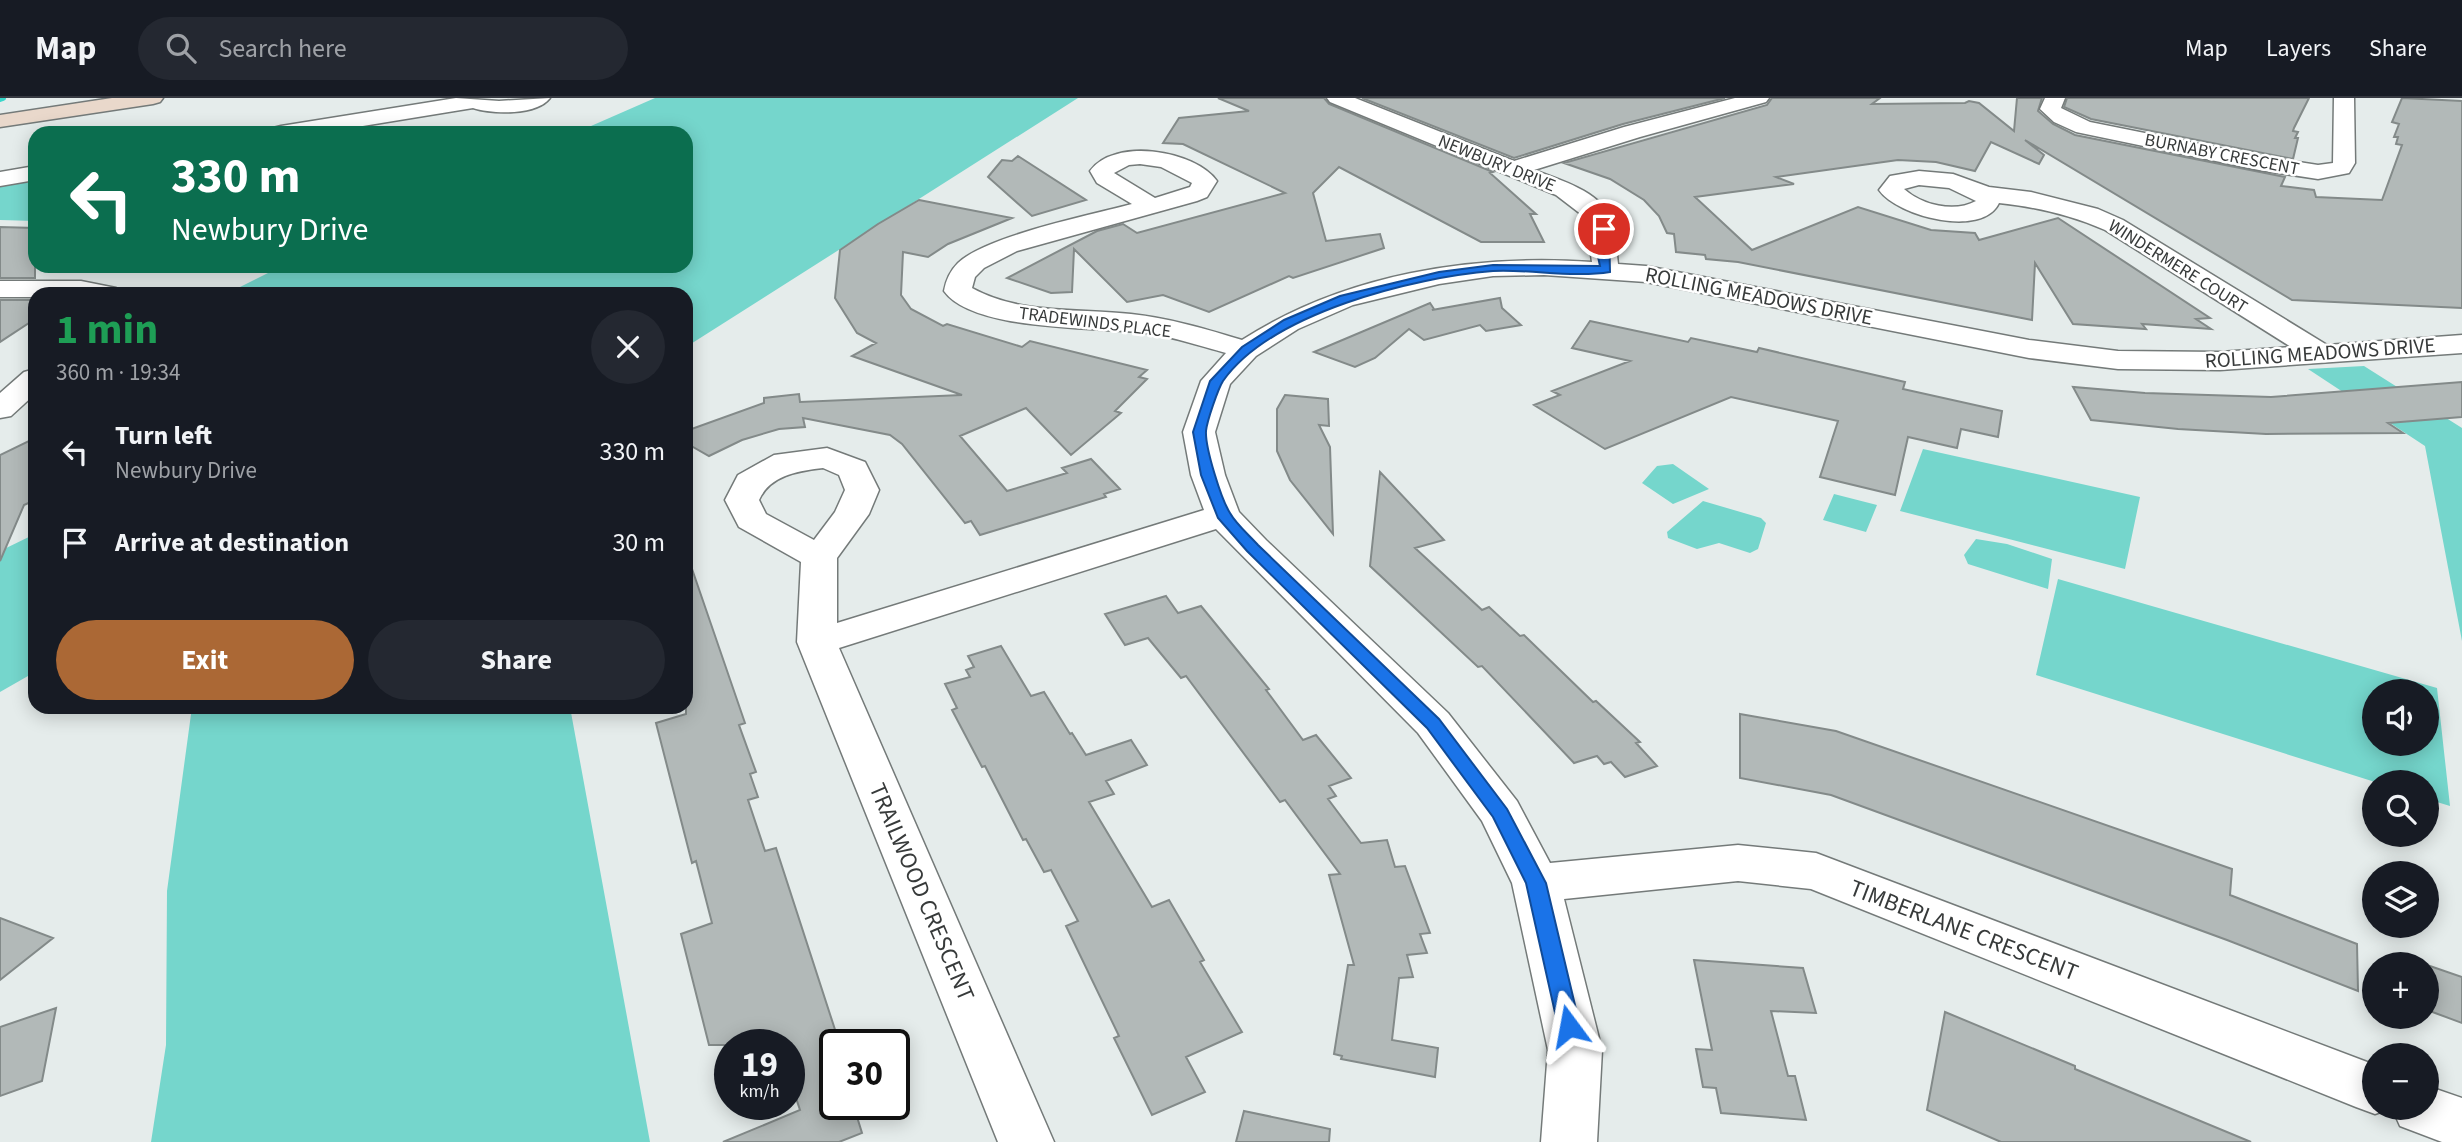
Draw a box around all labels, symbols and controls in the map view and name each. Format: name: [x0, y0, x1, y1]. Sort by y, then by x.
search box: [138, 17, 628, 80]
text: Map: [35, 25, 96, 72]
icon: search: [162, 29, 200, 67]
text: Search here: [218, 30, 347, 67]
text: Map: [2185, 31, 2228, 66]
text: Layers: [2266, 31, 2331, 66]
text: Share: [2369, 31, 2427, 66]
street label: BURNABY CRESCENT: [2142, 127, 2302, 182]
street label: NEWBURY DRIVE: [1434, 129, 1559, 198]
text: 330 m: [171, 142, 300, 212]
icon: left: [56, 154, 147, 245]
pin: [1574, 199, 1634, 259]
text: Newbury Drive: [171, 207, 368, 253]
icon: arrive: [1585, 210, 1623, 248]
street label: WINDERMERE COURT: [2103, 213, 2253, 320]
street label: ROLLING MEADOWS DRIVE: [1643, 259, 1875, 333]
text: 1 min: [56, 300, 158, 360]
street label: TRADEWINDS PLACE: [1017, 301, 1173, 344]
button: close: [591, 310, 665, 384]
street label: ROLLING MEADOWS DRIVE: [2204, 330, 2436, 376]
text: 360 m · 19:34: [56, 356, 180, 389]
text: Turn left: [115, 417, 212, 454]
icon: left: [56, 433, 94, 471]
text: 330 m: [599, 433, 665, 470]
text: Newbury Drive: [115, 454, 257, 487]
icon: arrive: [56, 524, 94, 562]
text: Arrive at destination: [115, 524, 349, 561]
text: 30 m: [612, 524, 665, 561]
button: Exit: [56, 620, 354, 700]
button: Share: [368, 620, 665, 700]
map controls: [2362, 679, 2439, 1120]
button: sound: [2362, 679, 2439, 756]
button: search: [2362, 770, 2439, 847]
street label: TRAILWOOD CRESCENT: [860, 778, 983, 1007]
button: layers: [2362, 861, 2439, 938]
street label: TIMBERLANE CRESCENT: [1844, 871, 2083, 990]
button: +: [2362, 952, 2439, 1029]
position arrow: [1532, 989, 1606, 1063]
speed limit sign: 30: [819, 1029, 910, 1120]
text: 19: [741, 1040, 778, 1090]
button: −: [2362, 1043, 2439, 1120]
text: km/h: [740, 1079, 779, 1104]

